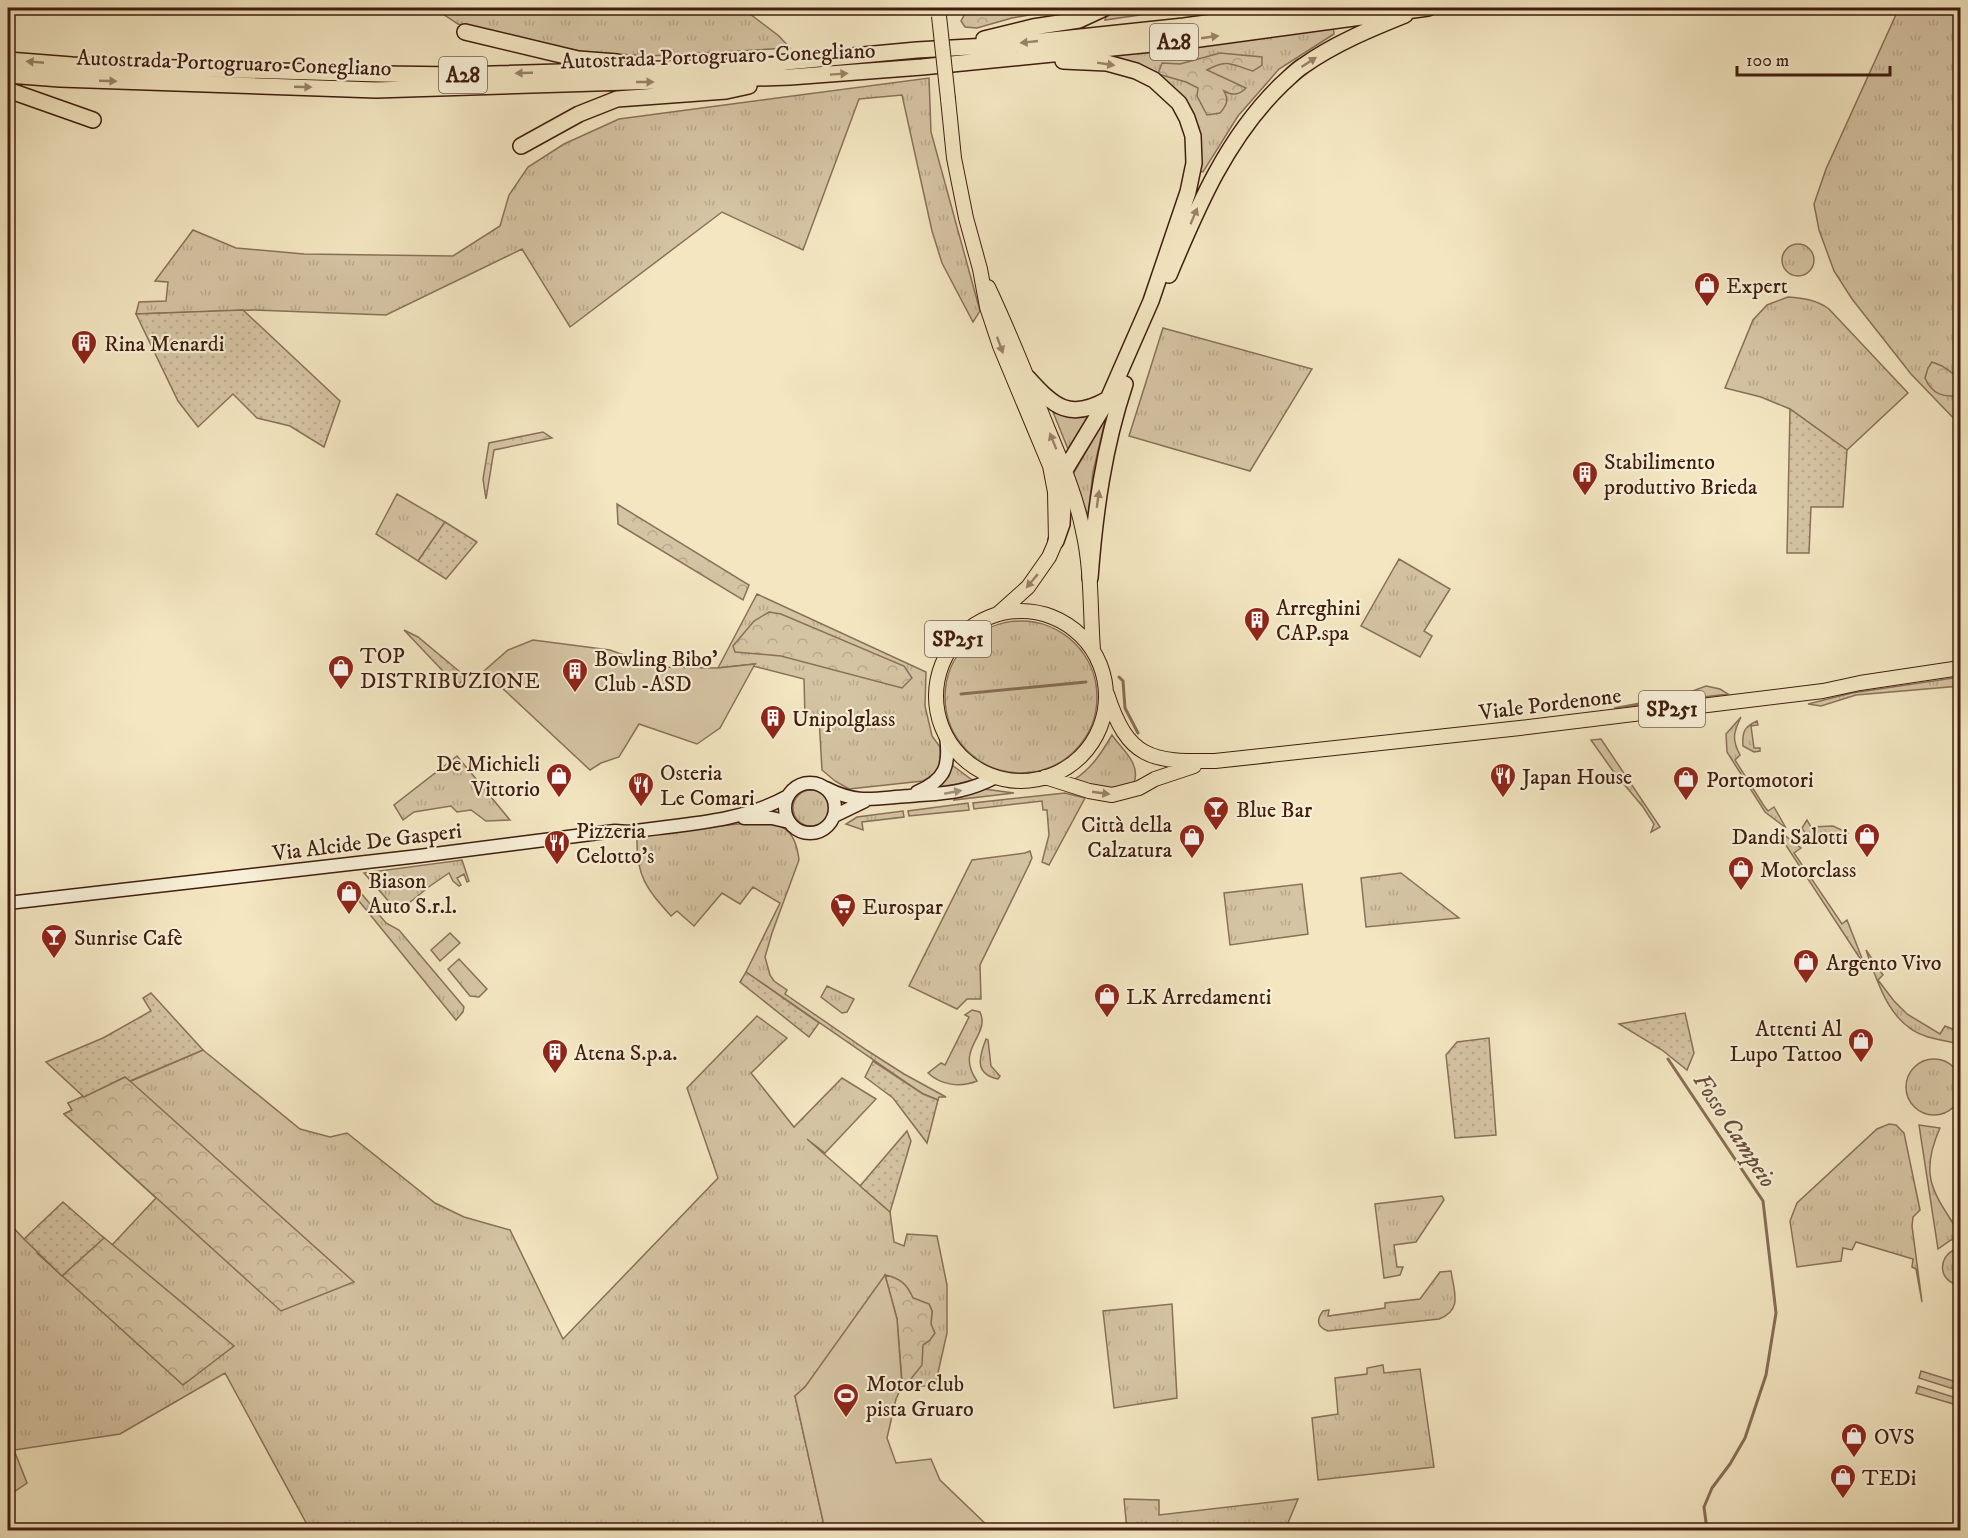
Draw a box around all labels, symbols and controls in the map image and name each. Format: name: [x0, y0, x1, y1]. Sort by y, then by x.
road number: A28: [1150, 24, 1198, 60]
one-way arrow: [1201, 33, 1220, 42]
one-way arrow: [1019, 37, 1038, 47]
street label: Autostrada Portogruaro-Conegliano: [560, 38, 876, 75]
scale bar: [1737, 39, 1890, 77]
street label: Autostrada Portogruaro-Conegliano: [76, 45, 392, 82]
text: 100 m: [1746, 50, 1789, 72]
one-way arrow: [1301, 56, 1318, 67]
one-way arrow: [25, 57, 44, 67]
road number: A28: [439, 57, 487, 93]
one-way arrow: [1097, 59, 1116, 68]
one-way arrow: [514, 68, 533, 78]
one-way arrow: [830, 69, 849, 78]
one-way arrow: [98, 76, 117, 85]
one-way arrow: [635, 77, 654, 87]
one-way arrow: [293, 83, 312, 92]
one-way arrow: [1190, 207, 1199, 225]
shop icon: Expert: [1692, 270, 1722, 308]
place label: Expert: [1726, 273, 1788, 300]
building icon: Rina Menardi: [69, 328, 99, 366]
place label: Rina Menardi: [104, 331, 224, 358]
one-way arrow: [996, 336, 1005, 354]
one-way arrow: [1048, 432, 1057, 450]
place label: Stabilimento produttivo Brieda: [1603, 449, 1758, 501]
building icon: Stabilimento produttivo Brieda: [1570, 459, 1600, 497]
one-way arrow: [1093, 489, 1102, 508]
one-way arrow: [1026, 573, 1039, 589]
place label: Arreghini CAP.spa: [1276, 595, 1361, 647]
building icon: Arreghini CAP.spa: [1242, 605, 1272, 643]
road number: SP251: [925, 621, 991, 657]
place label: TOP DISTRIBUZIONE: [360, 643, 540, 695]
place label: Bowling Bibo' Club -ASD: [594, 646, 718, 698]
shop icon: TOP DISTRIBUZIONE: [326, 653, 356, 691]
building icon: Bowling Bibo' Club -ASD: [560, 656, 590, 694]
street label: Viale Pordenone: [1477, 682, 1623, 727]
road number: SP251: [1639, 691, 1705, 727]
building icon: Unipolglass: [758, 703, 788, 741]
place label: Unipolglass: [792, 706, 895, 733]
place label: De Michieli Vittorio: [436, 751, 540, 803]
place label: Osteria Le Comari: [660, 760, 755, 812]
shop icon: De Michieli Vittorio: [544, 761, 574, 799]
restaurant icon: Japan House: [1488, 761, 1518, 799]
place label: Japan House: [1520, 764, 1632, 791]
shop icon: Portomotori: [1671, 764, 1701, 802]
place label: Portomotori: [1706, 767, 1814, 794]
restaurant icon: Osteria Le Comari: [626, 770, 656, 808]
one-way arrow: [944, 787, 963, 796]
one-way arrow: [1092, 789, 1111, 798]
bar icon: Blue Bar: [1201, 794, 1231, 832]
place label: Blue Bar: [1236, 797, 1313, 824]
place label: Città della Calzatura: [1081, 812, 1173, 864]
street label: Via Alcide De Gasperi: [270, 817, 463, 868]
place label: Pizzeria Celotto's: [576, 818, 654, 870]
shop icon: Dandi Salotti: [1852, 821, 1882, 859]
shop icon: Città della Calzatura: [1177, 822, 1207, 860]
place label: Dandi Salotti: [1732, 824, 1848, 851]
restaurant icon: Pizzeria Celotto's: [542, 828, 572, 866]
shop icon: Motorclass: [1726, 854, 1756, 892]
place label: Motorclass: [1760, 857, 1856, 884]
place label: Biason Auto S.r.l.: [368, 868, 457, 920]
shop icon: Biason Auto S.r.l.: [334, 878, 364, 916]
supermarket icon: Eurospar: [828, 891, 858, 929]
place label: Eurospar: [862, 894, 944, 921]
bar icon: Sunrise Cafè: [39, 922, 69, 960]
place label: Sunrise Cafè: [74, 925, 183, 952]
shop icon: Argento Vivo: [1791, 947, 1821, 985]
place label: Argento Vivo: [1826, 950, 1942, 977]
shop icon: LK Arredamenti: [1092, 981, 1122, 1019]
place label: LK Arredamenti: [1126, 984, 1272, 1011]
place label: Attenti Al Lupo Tattoo: [1730, 1016, 1842, 1068]
shop icon: Attenti Al Lupo Tattoo: [1846, 1026, 1876, 1064]
building icon: Atena S.p.a.: [540, 1037, 570, 1075]
place label: Atena S.p.a.: [574, 1040, 677, 1067]
water label: Fosso Campeio: [1686, 1068, 1782, 1194]
place label: Motor club pista Gruaro: [865, 1371, 974, 1423]
sports icon: Motor club pista Gruaro: [831, 1381, 861, 1419]
shop icon: OVS: [1839, 1421, 1869, 1459]
place label: OVS: [1874, 1424, 1915, 1451]
shop icon: TEDi: [1828, 1462, 1858, 1500]
place label: TEDi: [1862, 1465, 1916, 1492]

